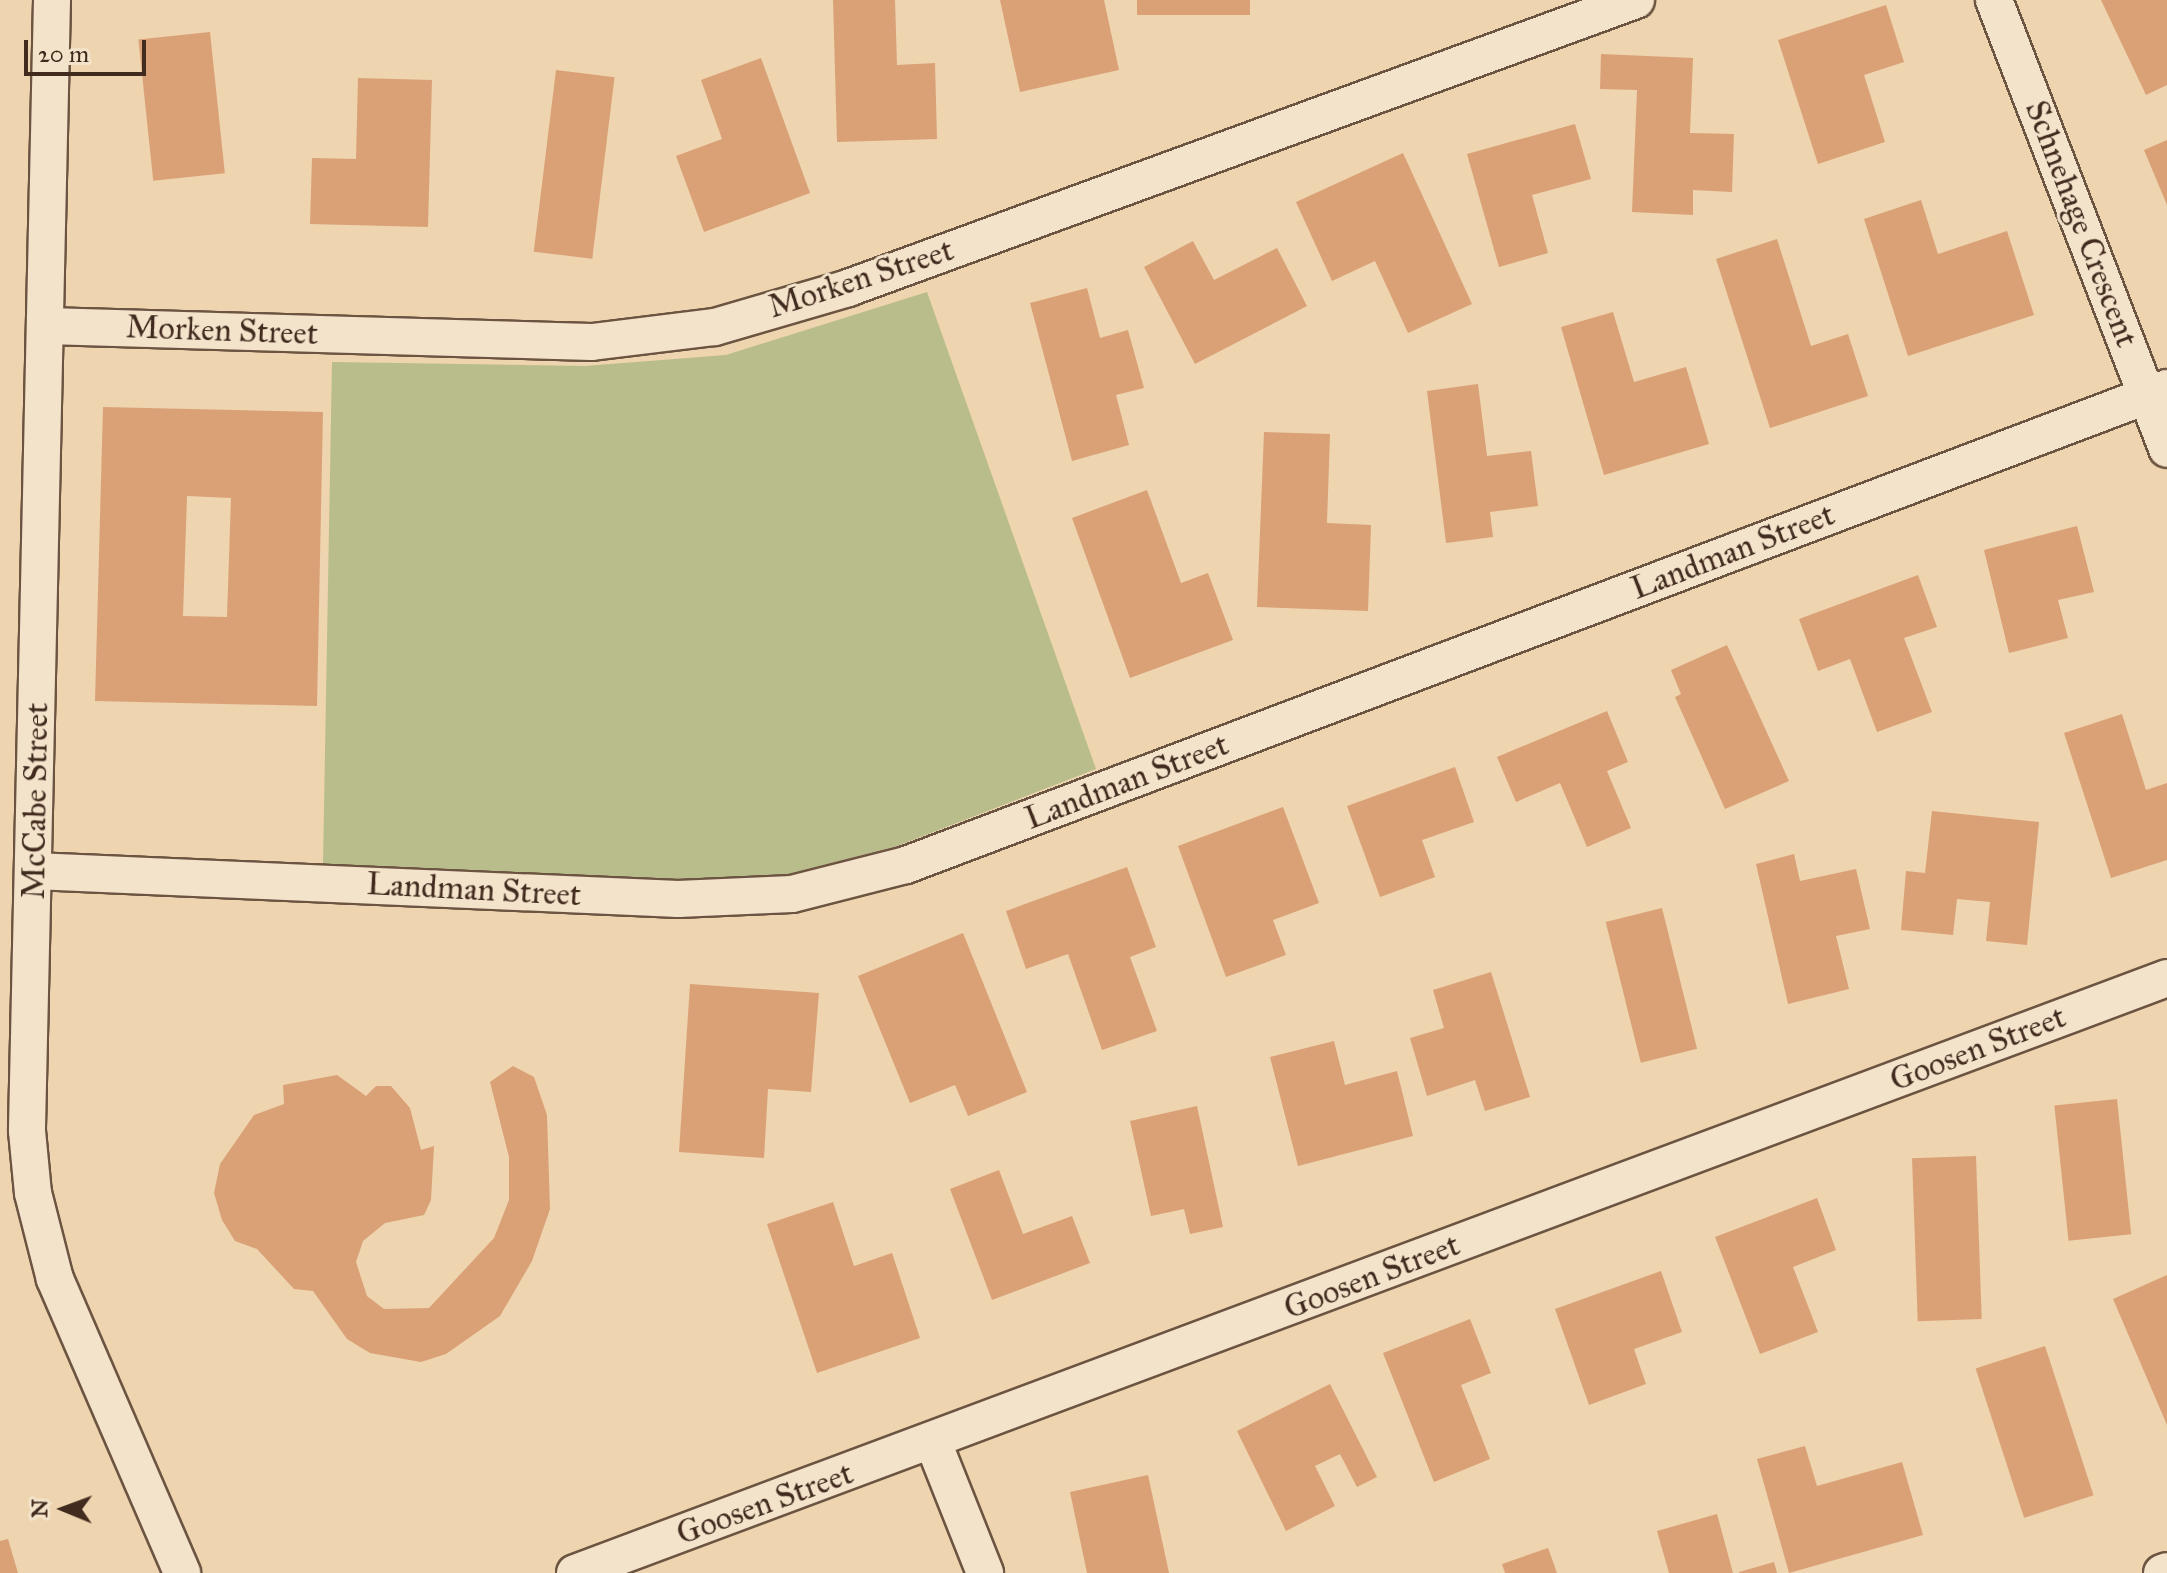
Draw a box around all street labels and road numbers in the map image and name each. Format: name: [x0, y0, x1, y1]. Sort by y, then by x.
street label: Schnehage Crescent: [2016, 95, 2146, 353]
street label: Morken Street: [764, 231, 958, 327]
street label: Morken Street: [125, 308, 319, 354]
street label: Landman Street: [1626, 496, 1840, 608]
street label: McCabe Street: [15, 702, 57, 900]
street label: Landman Street: [1020, 726, 1234, 838]
street label: Landman Street: [366, 865, 582, 915]
street label: Goosen Street: [1885, 998, 2071, 1100]
street label: Goosen Street: [1279, 1226, 1465, 1328]
street label: Goosen Street: [672, 1454, 858, 1554]

